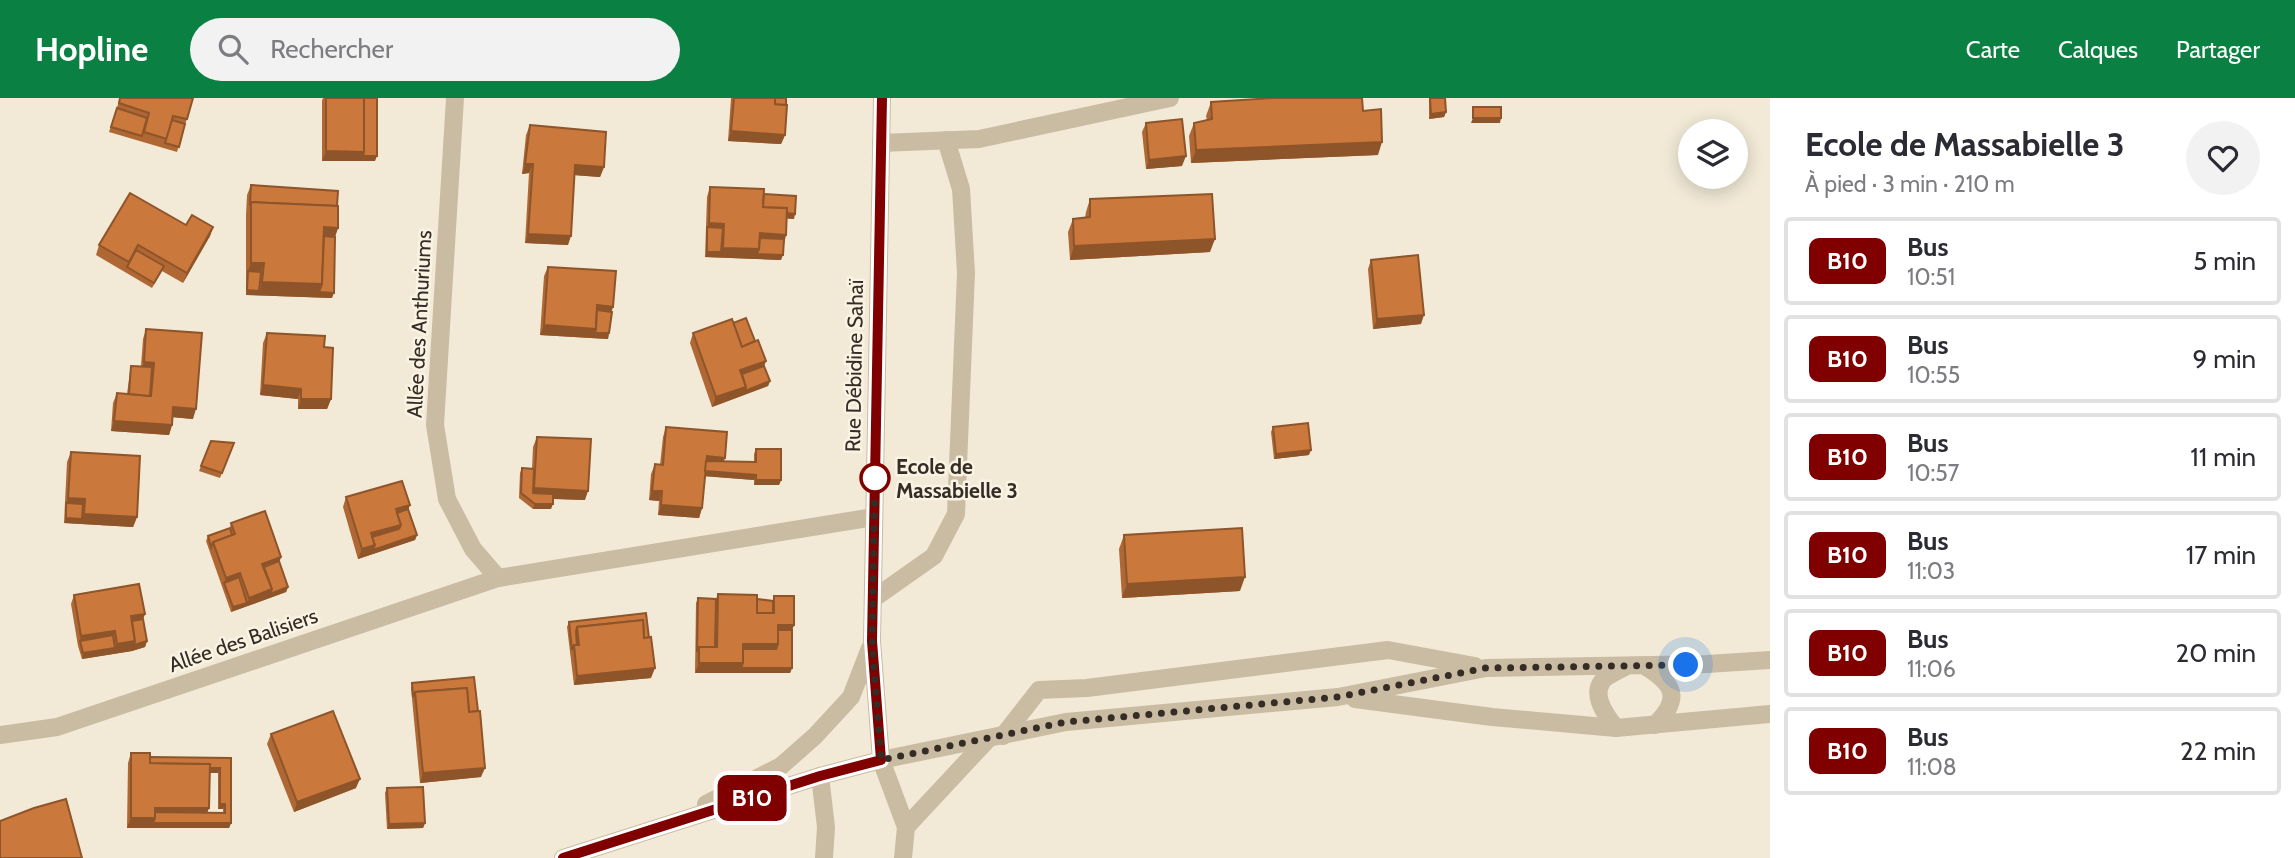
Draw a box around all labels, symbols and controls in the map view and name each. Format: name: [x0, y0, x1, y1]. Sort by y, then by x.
search box: [190, 18, 680, 81]
text: Hopline: [35, 29, 148, 69]
icon: search: [214, 30, 252, 68]
text: Rechercher: [270, 33, 393, 65]
text: Carte: [1966, 35, 2020, 64]
text: Calques: [2058, 35, 2138, 64]
text: Partager: [2176, 35, 2260, 64]
map controls: [1678, 119, 1748, 189]
button: layers: [1678, 119, 1748, 189]
button: heart: [2186, 121, 2260, 195]
text: Ecole de Massabielle 3: [1805, 124, 2125, 164]
text: À pied · 3 min · 210 m: [1805, 170, 2015, 198]
street label: Allée des Anthuriums: [402, 229, 436, 418]
text: Bus: [1907, 231, 1948, 263]
text: 5 min: [2193, 245, 2256, 277]
text: B10: [1827, 246, 1868, 275]
text: 10:51: [1907, 263, 1955, 291]
street label: Rue Débidine Sahaï: [840, 278, 868, 452]
text: Bus: [1907, 329, 1948, 361]
text: 9 min: [2193, 343, 2256, 375]
text: B10: [1827, 344, 1868, 373]
text: 10:55: [1907, 361, 1960, 389]
text: Bus: [1907, 427, 1948, 459]
text: 11 min: [2190, 441, 2256, 473]
text: B10: [1827, 442, 1868, 471]
place label: Ecole de Massabielle 3: [896, 454, 1018, 503]
text: 10:57: [1907, 459, 1959, 487]
marker: Ecole de Massabielle 3: [860, 463, 890, 493]
text: Bus: [1907, 525, 1948, 557]
text: 17 min: [2186, 539, 2256, 571]
text: B10: [1827, 540, 1868, 569]
text: 11:03: [1907, 557, 1955, 585]
street label: Allée des Balisiers: [165, 603, 321, 677]
text: Bus: [1907, 623, 1948, 655]
text: 20 min: [2176, 637, 2256, 669]
text: B10: [1827, 638, 1868, 667]
your location: [1668, 647, 1703, 682]
text: 11:06: [1907, 655, 1956, 683]
text: Bus: [1907, 721, 1948, 753]
text: 22 min: [2180, 735, 2256, 767]
text: B10: [1827, 736, 1868, 765]
text: 11:08: [1907, 753, 1957, 781]
line badge: B10: [712, 775, 792, 821]
text: B10: [732, 783, 772, 812]

